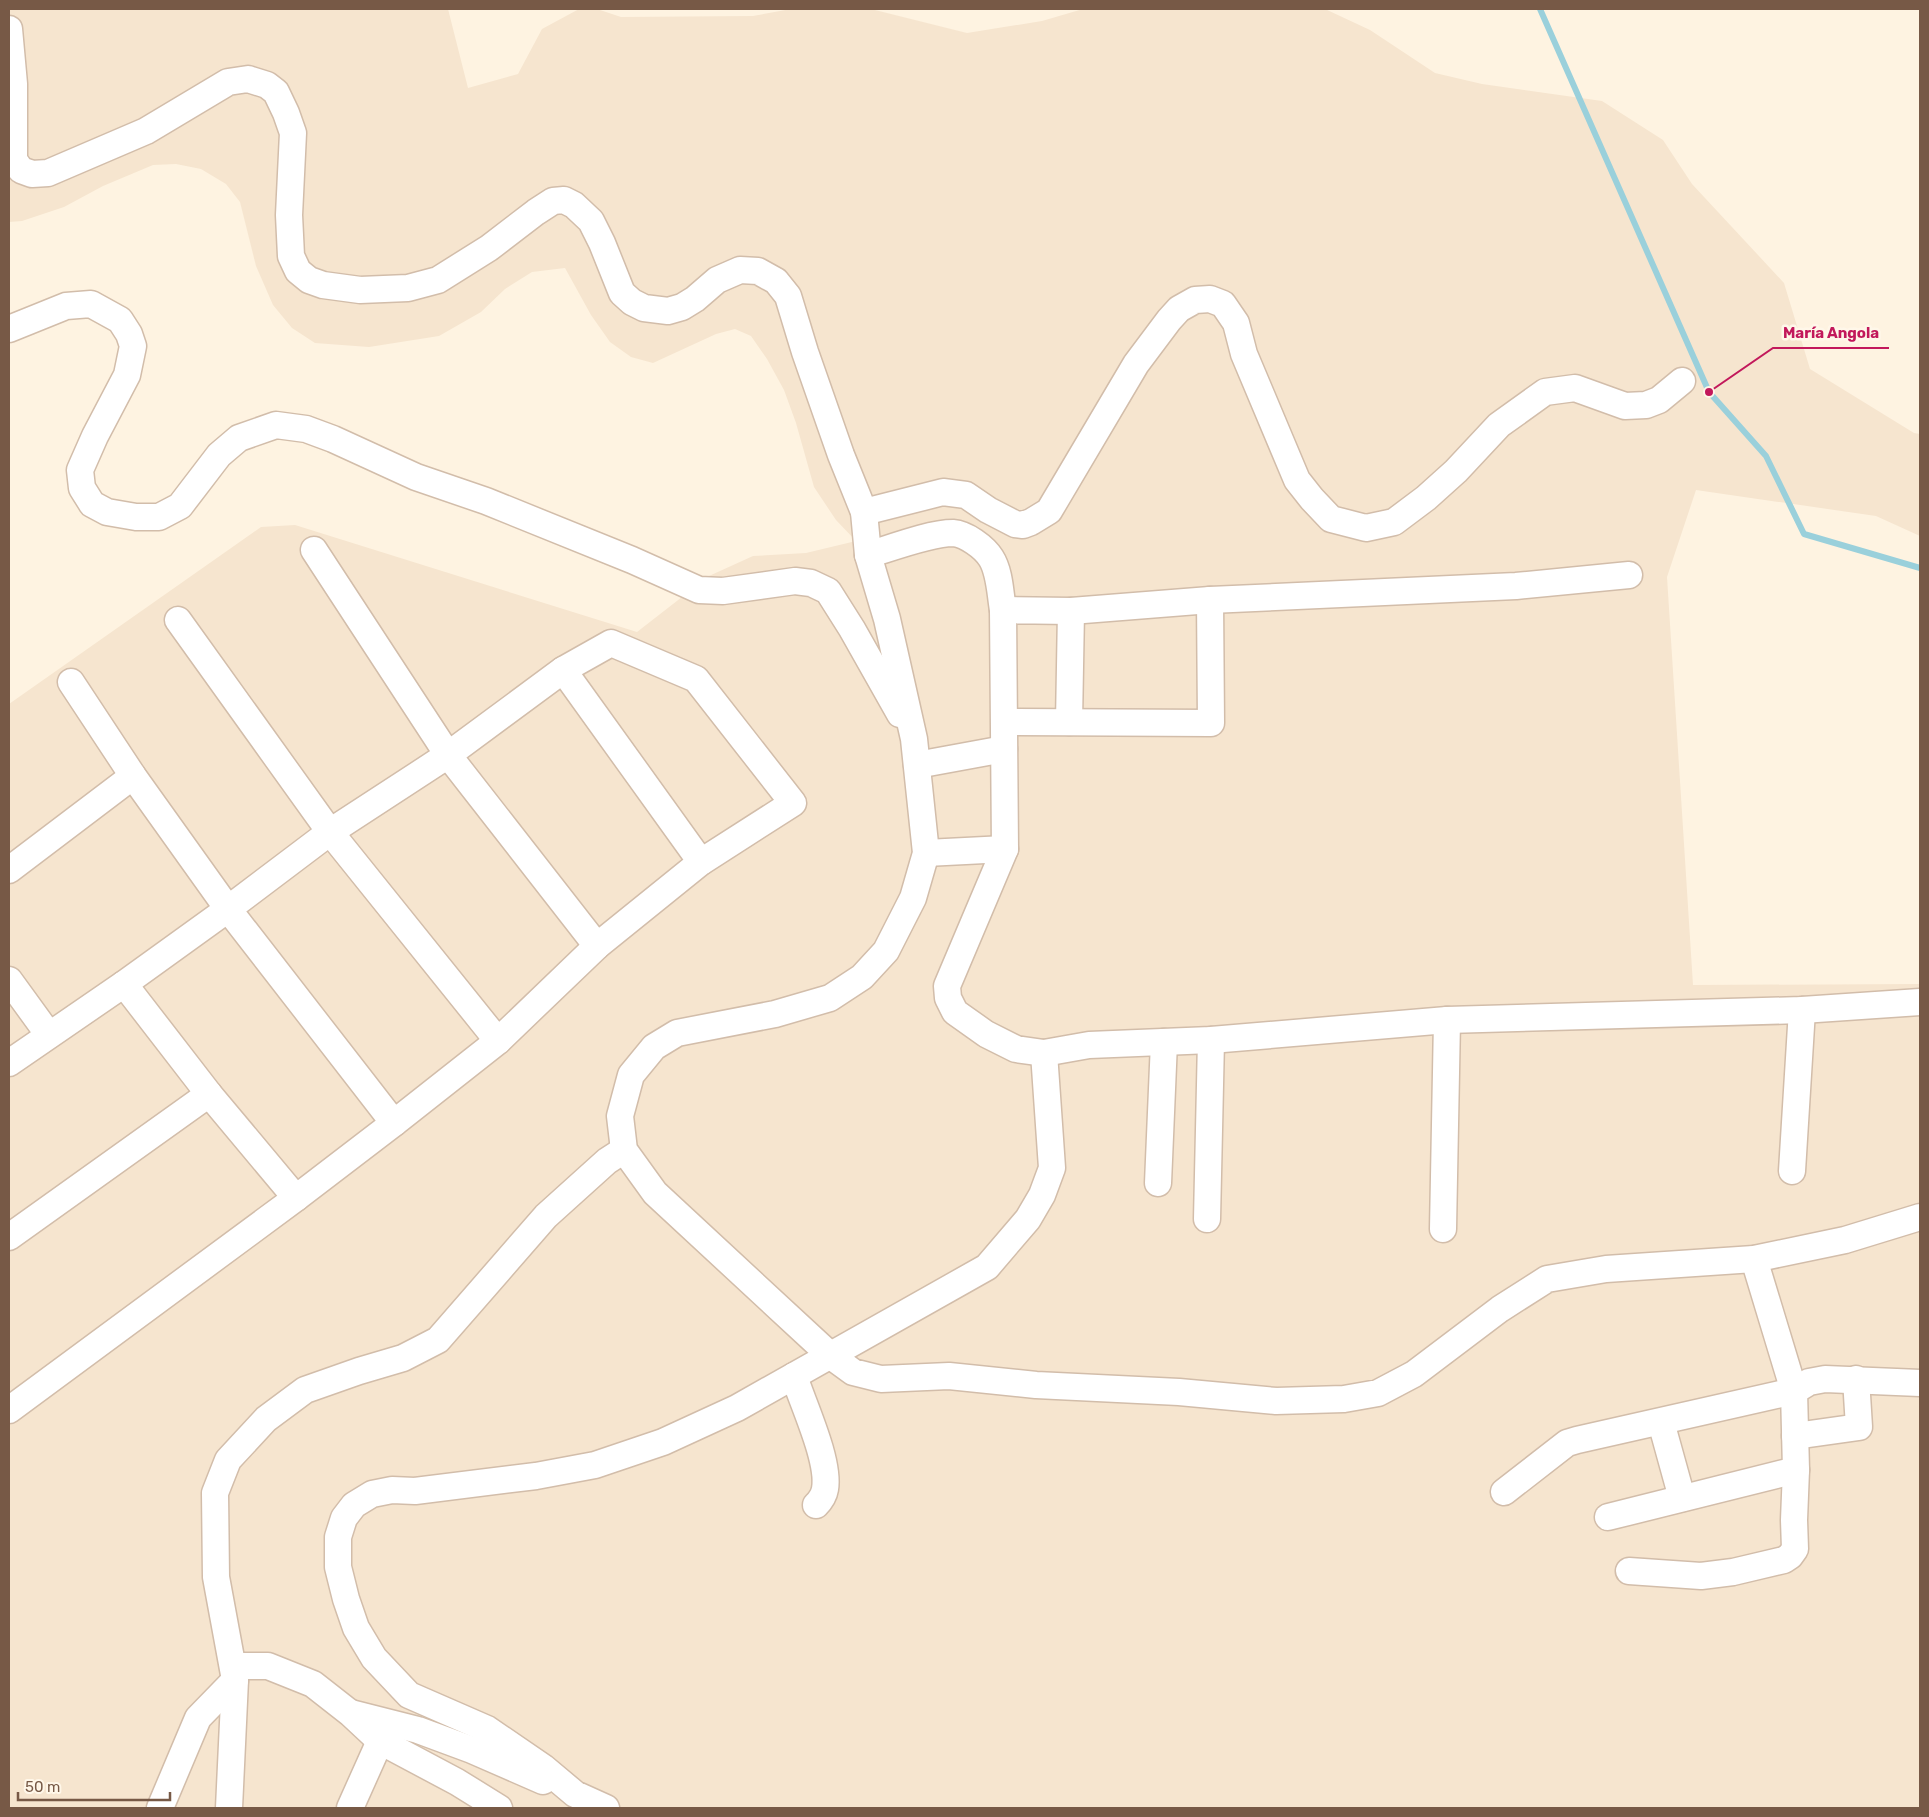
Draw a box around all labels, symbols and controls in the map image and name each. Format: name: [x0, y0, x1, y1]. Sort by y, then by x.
callout: María Angola: [1773, 318, 1889, 348]
text: María Angola: [1783, 324, 1879, 342]
scale bar: [18, 1770, 170, 1802]
text: 50 m: [25, 1778, 60, 1796]

